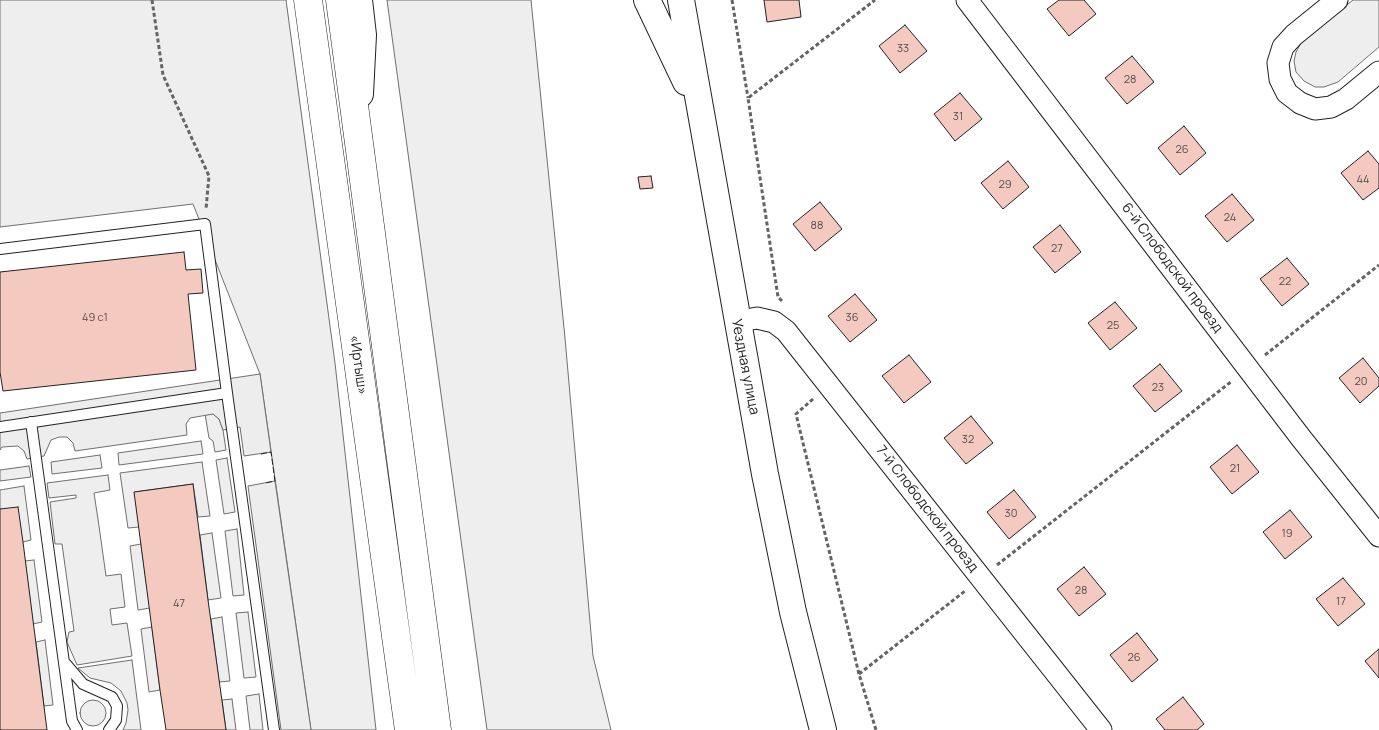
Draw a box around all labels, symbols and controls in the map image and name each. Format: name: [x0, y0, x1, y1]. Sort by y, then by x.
house number: 33: [897, 42, 909, 56]
house number: 28: [1124, 73, 1136, 87]
house number: 31: [953, 110, 963, 124]
house number: 26: [1175, 143, 1189, 157]
house number: 44: [1356, 173, 1370, 187]
house number: 29: [998, 178, 1012, 192]
street label: 6-й Слободской проезд: [1118, 200, 1226, 336]
house number: 24: [1224, 211, 1236, 225]
house number: 88: [811, 219, 823, 233]
house number: 27: [1051, 242, 1063, 256]
house number: 22: [1279, 275, 1291, 289]
house number: 49 с1: [82, 311, 108, 325]
house number: 36: [846, 311, 858, 325]
street label: Уездная улица: [727, 318, 763, 416]
house number: 25: [1107, 319, 1119, 333]
street label: «Иртыш»: [346, 334, 370, 396]
house number: 20: [1355, 375, 1367, 389]
house number: 23: [1152, 381, 1164, 395]
house number: 32: [962, 433, 974, 447]
street label: 7-й Слободской проезд: [872, 442, 982, 576]
house number: 21: [1230, 462, 1240, 476]
house number: 30: [1005, 507, 1017, 521]
house number: 19: [1281, 527, 1293, 541]
house number: 28: [1075, 584, 1087, 598]
house number: 17: [1336, 595, 1346, 609]
house number: 47: [173, 597, 185, 611]
house number: 26: [1127, 651, 1141, 665]

